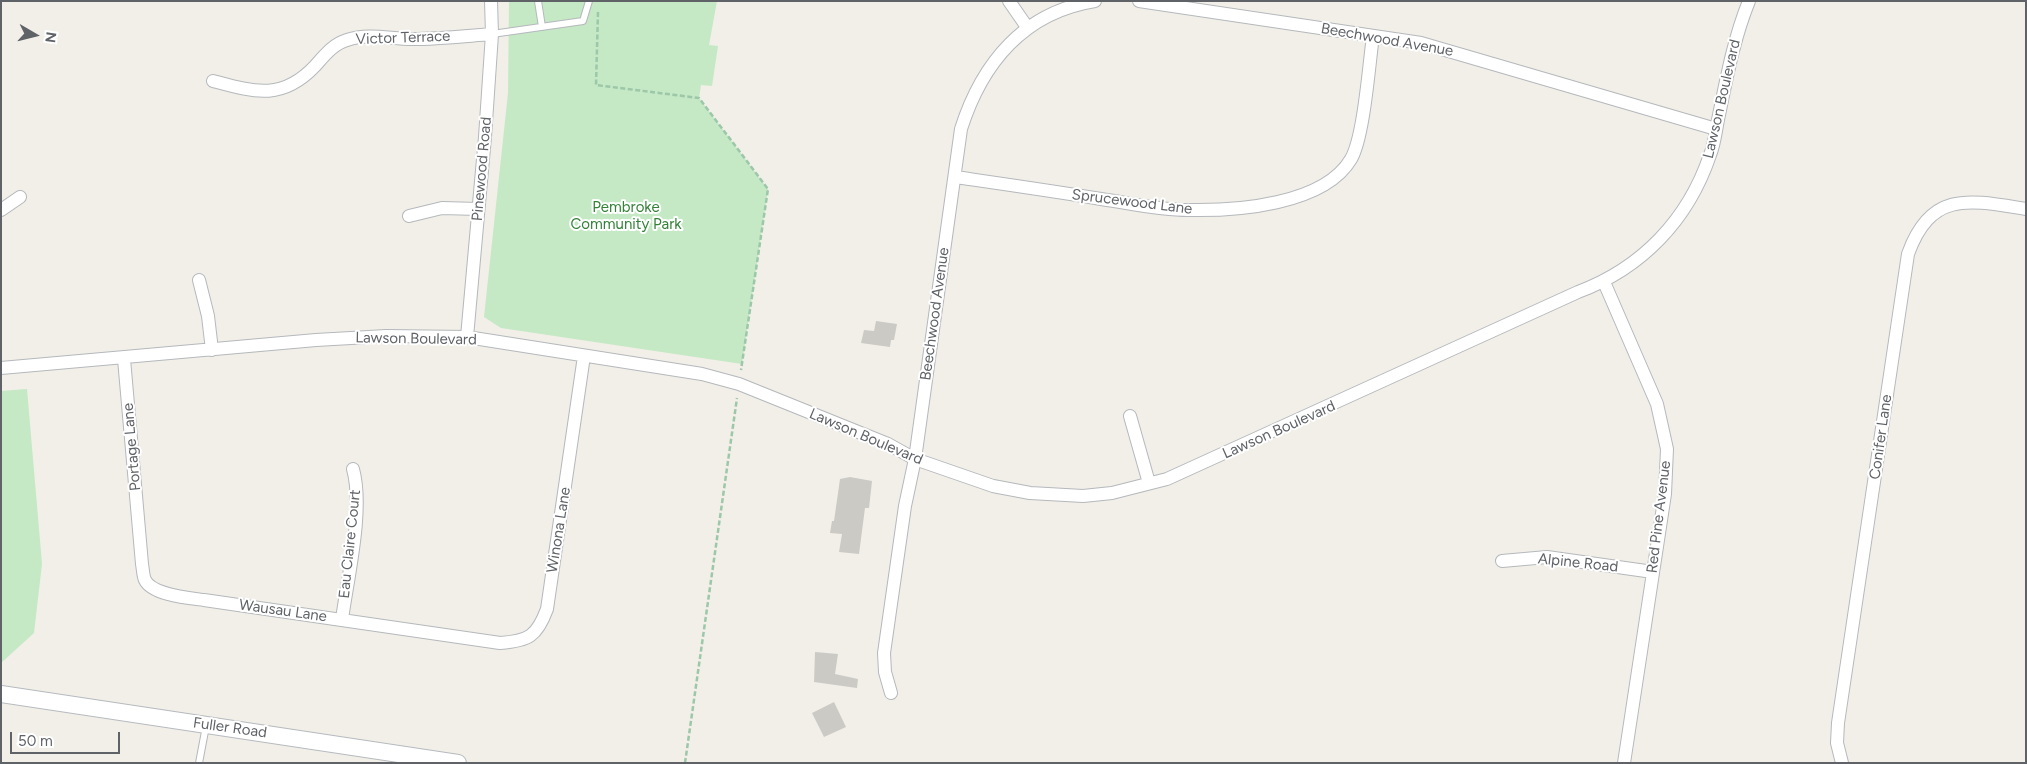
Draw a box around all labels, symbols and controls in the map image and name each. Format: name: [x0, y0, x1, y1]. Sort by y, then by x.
north arrow: [10, 10, 60, 60]
street label: Beechwood Avenue: [1319, 19, 1455, 61]
street label: Victor Terrace: [355, 27, 451, 49]
text: N: [41, 31, 60, 44]
street label: Lawson Boulevard: [1700, 38, 1744, 160]
street label: Pinewood Road: [468, 116, 496, 222]
street label: Sprucewood Lane: [1071, 186, 1193, 218]
park label: Pembroke Community Park: [570, 199, 682, 234]
street label: Beechwood Avenue: [917, 246, 953, 382]
street label: Lawson Boulevard: [355, 329, 477, 349]
street label: Conifer Lane: [1866, 393, 1896, 481]
street label: Lawson Boulevard: [1220, 397, 1338, 463]
street label: Portage Lane: [119, 402, 145, 492]
street label: Lawson Boulevard: [807, 405, 925, 469]
street label: Red Pine Avenue: [1643, 460, 1675, 574]
street label: Winona Lane: [543, 486, 575, 574]
street label: Eau Claire Court: [335, 489, 365, 599]
street label: Alpine Road: [1537, 550, 1619, 576]
street label: Wausau Lane: [238, 596, 328, 626]
street label: Fuller Road: [192, 714, 268, 742]
scale bar: [12, 722, 122, 754]
text: 50 m: [18, 732, 53, 750]

